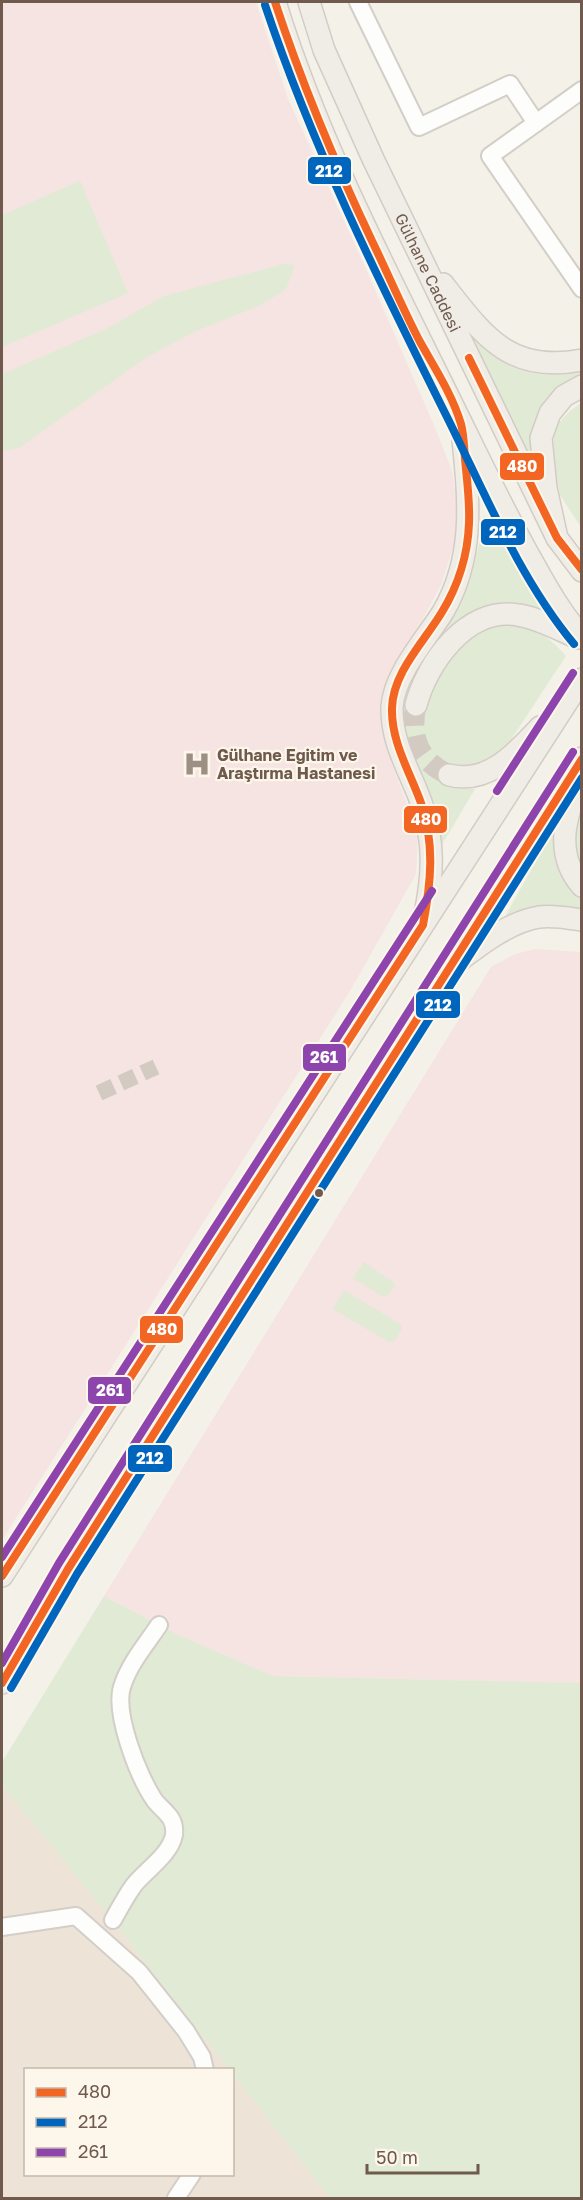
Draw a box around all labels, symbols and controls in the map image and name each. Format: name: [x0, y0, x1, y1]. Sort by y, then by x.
line badge: 212: [307, 156, 352, 185]
text: 212: [315, 161, 343, 181]
street label: Gülhane Caddesi: [391, 210, 465, 335]
line badge: 480: [499, 452, 545, 481]
text: 480: [507, 456, 537, 476]
line badge: 212: [480, 518, 526, 546]
text: 212: [489, 522, 517, 542]
place label: Gülhane Eğitim ve Araştırma Hastanesi: [217, 745, 375, 783]
hospital icon: Gülhane Eğitim ve Araştırma Hastanesi: [182, 749, 212, 779]
line badge: 480: [403, 805, 448, 834]
text: 480: [411, 809, 441, 829]
line badge: 212: [415, 990, 461, 1019]
text: 212: [424, 995, 452, 1015]
line badge: 261: [302, 1043, 347, 1072]
text: 261: [310, 1047, 338, 1067]
unlabelled marker: [313, 1187, 325, 1199]
line badge: 480: [139, 1315, 184, 1344]
text: 480: [147, 1319, 177, 1339]
line badge: 261: [87, 1376, 132, 1405]
text: 261: [96, 1380, 124, 1400]
line badge: 212: [127, 1444, 173, 1473]
text: 212: [136, 1448, 164, 1468]
legend: [24, 2068, 234, 2176]
text: 480: [78, 2080, 111, 2102]
text: 212: [78, 2110, 108, 2132]
scale bar: [367, 2137, 478, 2175]
text: 261: [78, 2140, 108, 2162]
text: 50 m: [376, 2146, 418, 2168]

